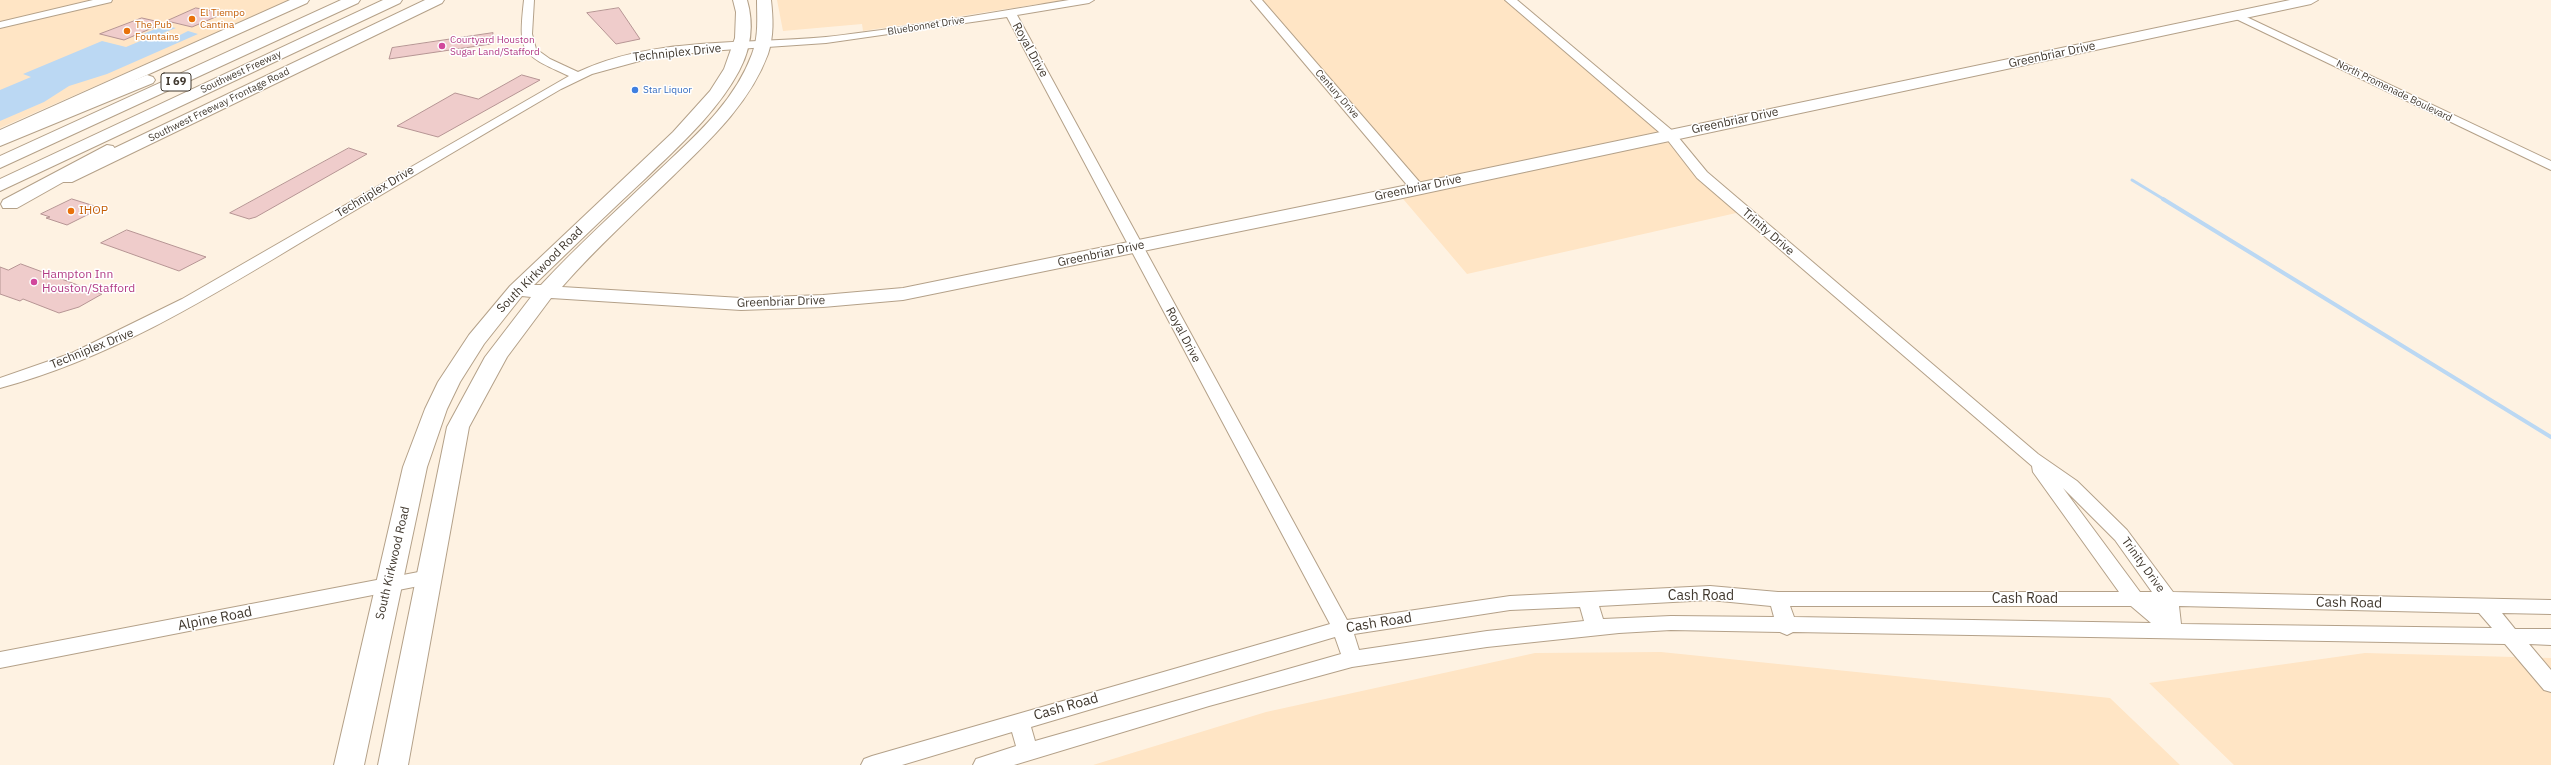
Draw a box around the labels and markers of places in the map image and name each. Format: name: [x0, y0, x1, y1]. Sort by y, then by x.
place label: El Tiempo Cantina: [200, 7, 245, 30]
marker: El Tiempo Cantina: [187, 14, 197, 24]
place label: The Pub Fountains: [135, 19, 179, 42]
marker: The Pub Fountains: [122, 26, 132, 36]
place label: Courtyard Houston Sugar Land/Stafford: [450, 34, 540, 58]
marker: Courtyard Houston Sugar Land/Stafford: [437, 41, 447, 51]
place label: Star Liquor: [643, 84, 692, 96]
marker: Star Liquor: [630, 85, 640, 95]
place label: IHOP: [79, 204, 108, 218]
marker: IHOP: [66, 206, 76, 216]
place label: Hampton Inn Houston/Stafford: [42, 268, 135, 296]
marker: Hampton Inn Houston/Stafford: [29, 277, 39, 287]

